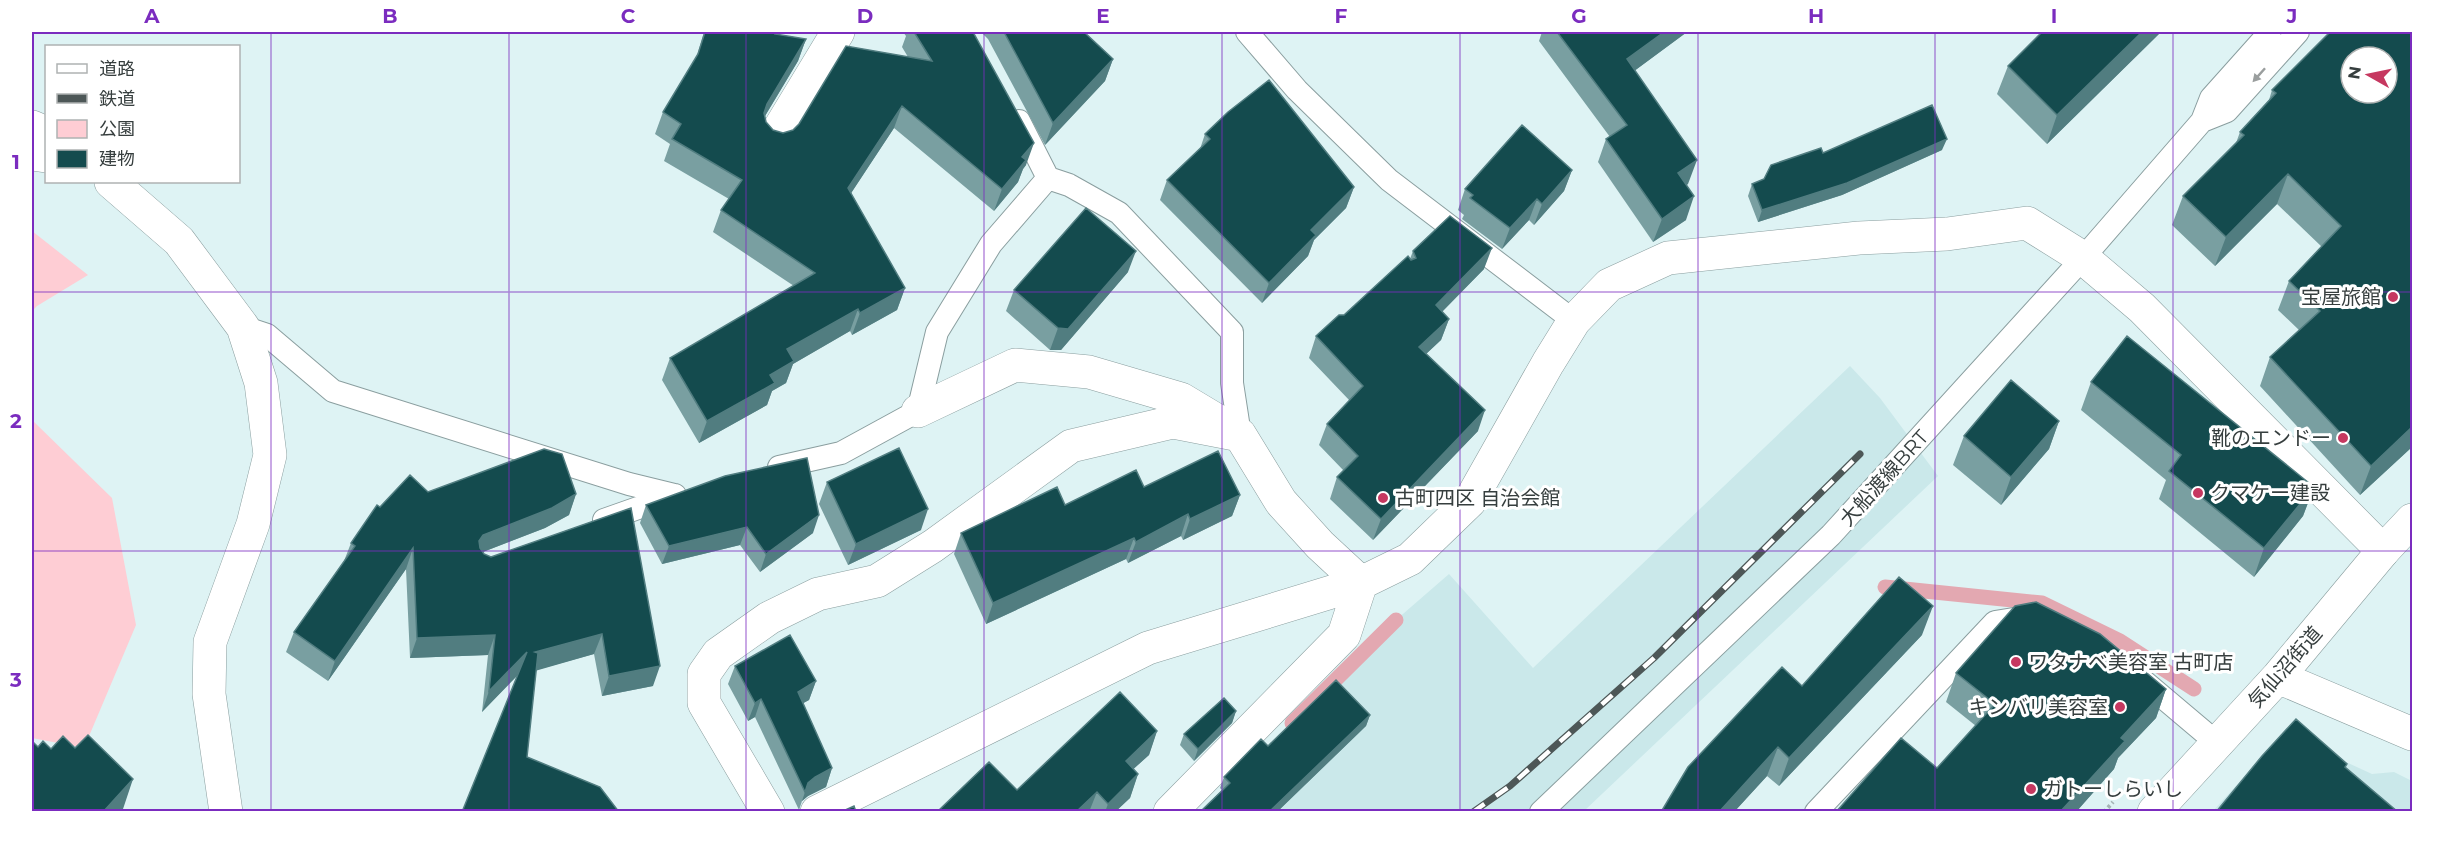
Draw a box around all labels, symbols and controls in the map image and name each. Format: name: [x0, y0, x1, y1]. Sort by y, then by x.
text: A: [143, 4, 160, 28]
text: B: [382, 4, 398, 28]
text: C: [621, 4, 636, 28]
text: D: [857, 4, 873, 28]
text: E: [1096, 4, 1110, 28]
text: F: [1335, 4, 1348, 28]
text: G: [1571, 4, 1587, 28]
text: H: [1808, 4, 1824, 28]
text: I: [2051, 4, 2057, 28]
text: J: [2286, 4, 2297, 28]
legend: [45, 45, 240, 183]
north arrow: [2339, 45, 2399, 105]
text: 道路: [99, 58, 135, 80]
text: N: [2344, 65, 2365, 81]
one-way arrow: [2253, 67, 2266, 82]
text: 鉄道: [99, 88, 135, 110]
text: 公園: [99, 118, 135, 140]
text: 建物: [99, 148, 135, 170]
text: 1: [12, 150, 20, 174]
place label: 宝屋旅館: [2301, 285, 2381, 309]
marker: 宝屋旅館: [2386, 290, 2400, 304]
text: 2: [10, 409, 22, 433]
street label: 大船渡線BRT: [1835, 425, 1934, 531]
place label: 靴のエンドー: [2211, 426, 2331, 450]
marker: 靴のエンドー: [2336, 431, 2350, 445]
place label: クマケー建設: [2210, 481, 2330, 505]
place label: 古町四区 自治会館: [1395, 486, 1560, 510]
marker: クマケー建設: [2191, 486, 2205, 500]
marker: 古町四区 自治会館: [1376, 491, 1390, 505]
street label: 気仙沼街道: [2243, 621, 2327, 713]
place label: ワタナベ美容室 古町店: [2028, 650, 2233, 674]
marker: ワタナベ美容室 古町店: [2009, 655, 2023, 669]
text: 3: [9, 668, 22, 692]
place label: キンバリ美容室: [1969, 695, 2108, 719]
marker: キンバリ美容室: [2113, 700, 2127, 714]
place label: ガトーしらいし: [2043, 777, 2183, 801]
marker: ガトーしらいし: [2024, 782, 2038, 796]

